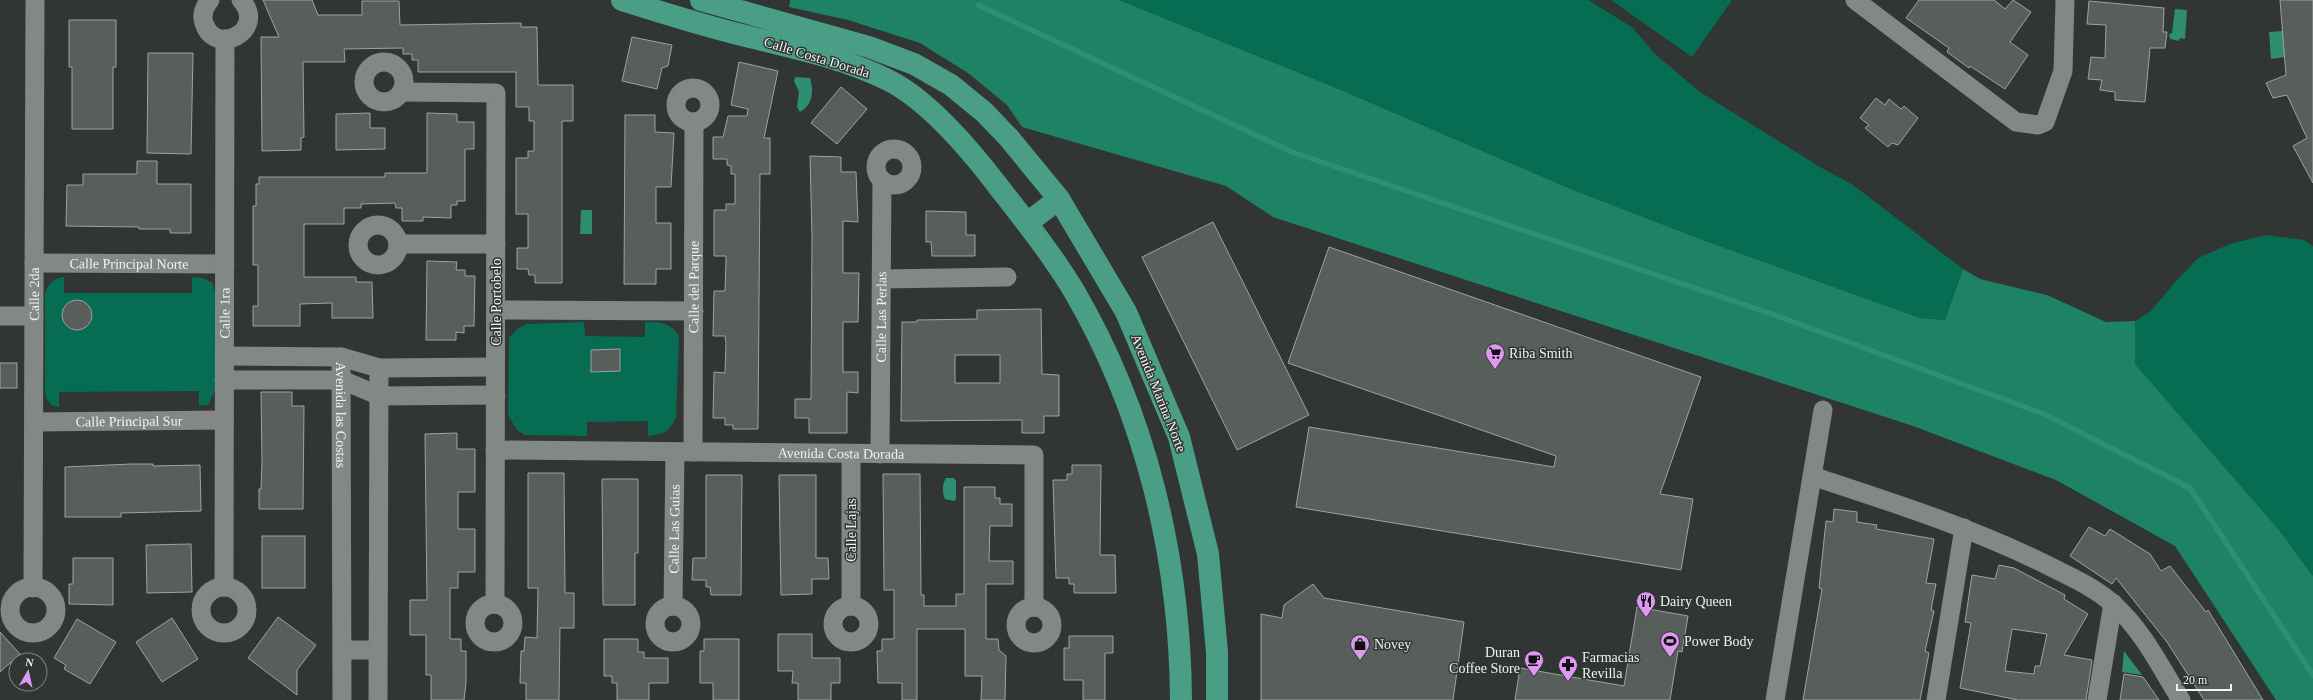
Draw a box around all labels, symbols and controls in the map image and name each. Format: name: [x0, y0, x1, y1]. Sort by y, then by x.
street label: Calle Costa Dorada: [762, 34, 872, 81]
street label: Calle del Parque: [686, 241, 702, 333]
street label: Calle Principal Norte: [69, 256, 189, 272]
street label: Calle Portobelo: [489, 258, 504, 346]
street label: Calle 2da: [27, 267, 42, 321]
street label: Calle Las Perlas: [874, 271, 889, 363]
street label: Calle 1ra: [217, 287, 233, 338]
street label: Avenida Marina Norte: [1128, 332, 1189, 454]
supermarket icon: Riba Smith: [1484, 342, 1506, 370]
place label: Riba Smith: [1509, 346, 1572, 361]
street label: Avenida las Costas: [333, 362, 348, 468]
street label: Calle Principal Sur: [76, 413, 183, 430]
street label: Avenida Costa Dorada: [778, 446, 905, 462]
street label: Calle Las Guias: [666, 484, 683, 574]
street label: Calle Lajas: [844, 498, 859, 562]
restaurant icon: Dairy Queen: [1635, 590, 1657, 618]
place label: Dairy Queen: [1660, 594, 1732, 609]
sports icon: Power Body: [1659, 630, 1681, 658]
shop icon: Novey: [1349, 633, 1371, 661]
place label: Power Body: [1684, 634, 1754, 649]
place label: Novey: [1374, 637, 1411, 652]
place label: Duran Coffee Store: [1449, 645, 1520, 676]
cafe icon: Duran Coffee Store: [1523, 649, 1545, 677]
place label: Farmacias Revilla: [1582, 650, 1640, 681]
north arrow: [8, 652, 48, 692]
pharmacy icon: Farmacias Revilla: [1557, 654, 1579, 682]
text: N: [25, 656, 34, 669]
scale bar: [2177, 666, 2231, 692]
text: 20 m: [2183, 673, 2208, 687]

